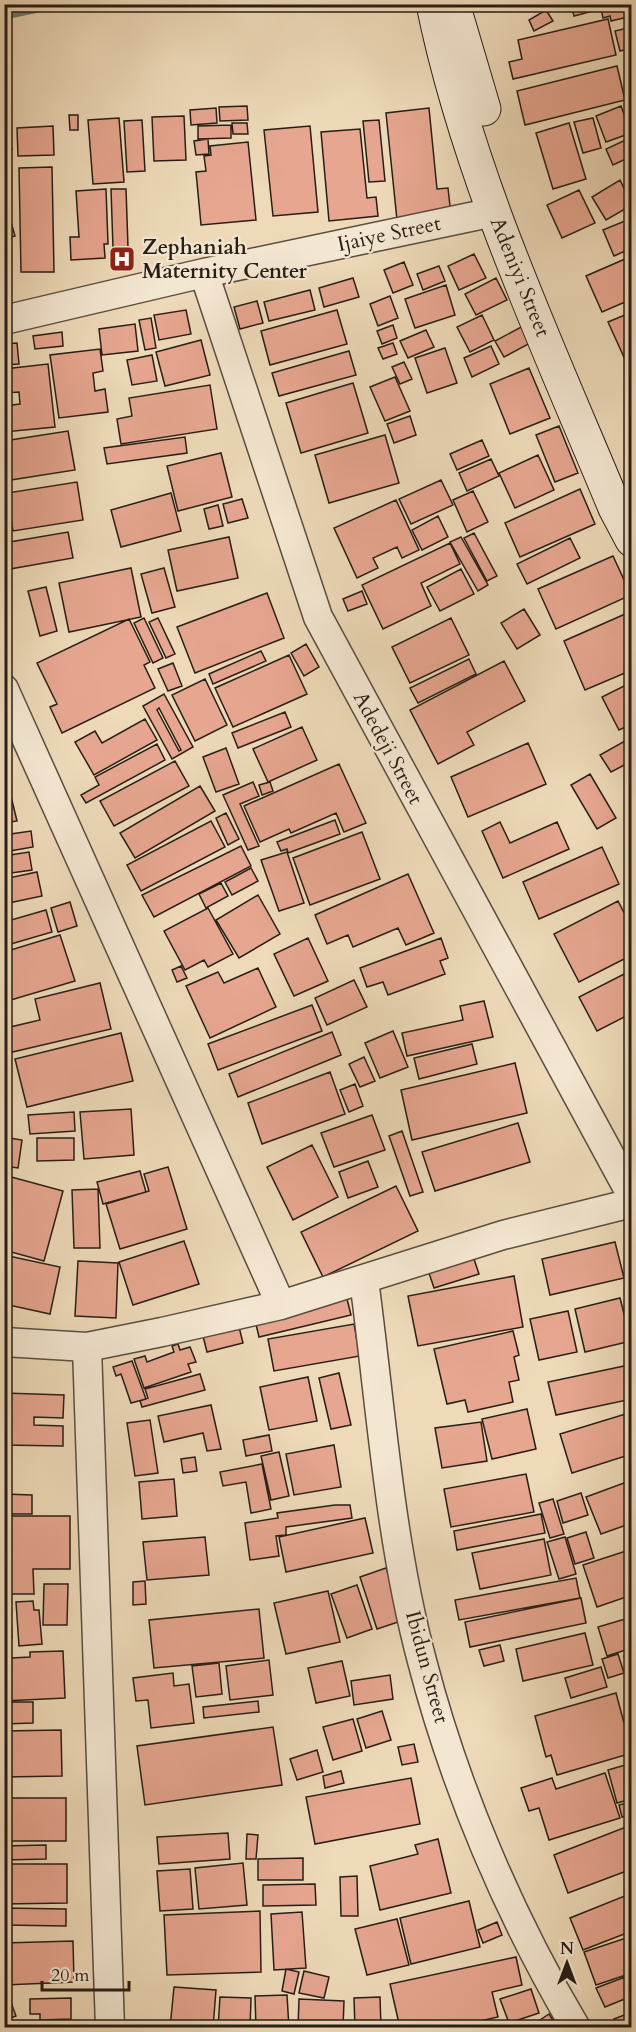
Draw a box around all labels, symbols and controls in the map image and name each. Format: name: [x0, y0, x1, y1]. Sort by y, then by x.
street label: Ijaiye Street: [335, 209, 444, 259]
street label: Adeniyi Street: [483, 213, 557, 341]
place label: Zephaniah Maternity Center: [142, 233, 308, 286]
hospital icon: Zephaniah Maternity Center: [107, 244, 137, 274]
street label: Adedeji Street: [346, 686, 430, 810]
street label: Ibidun Street: [398, 1608, 456, 1727]
north arrow: [537, 1933, 597, 1993]
text: N: [560, 1938, 574, 1960]
scale bar: [42, 1954, 129, 1992]
text: 20 m: [51, 1963, 90, 1988]

